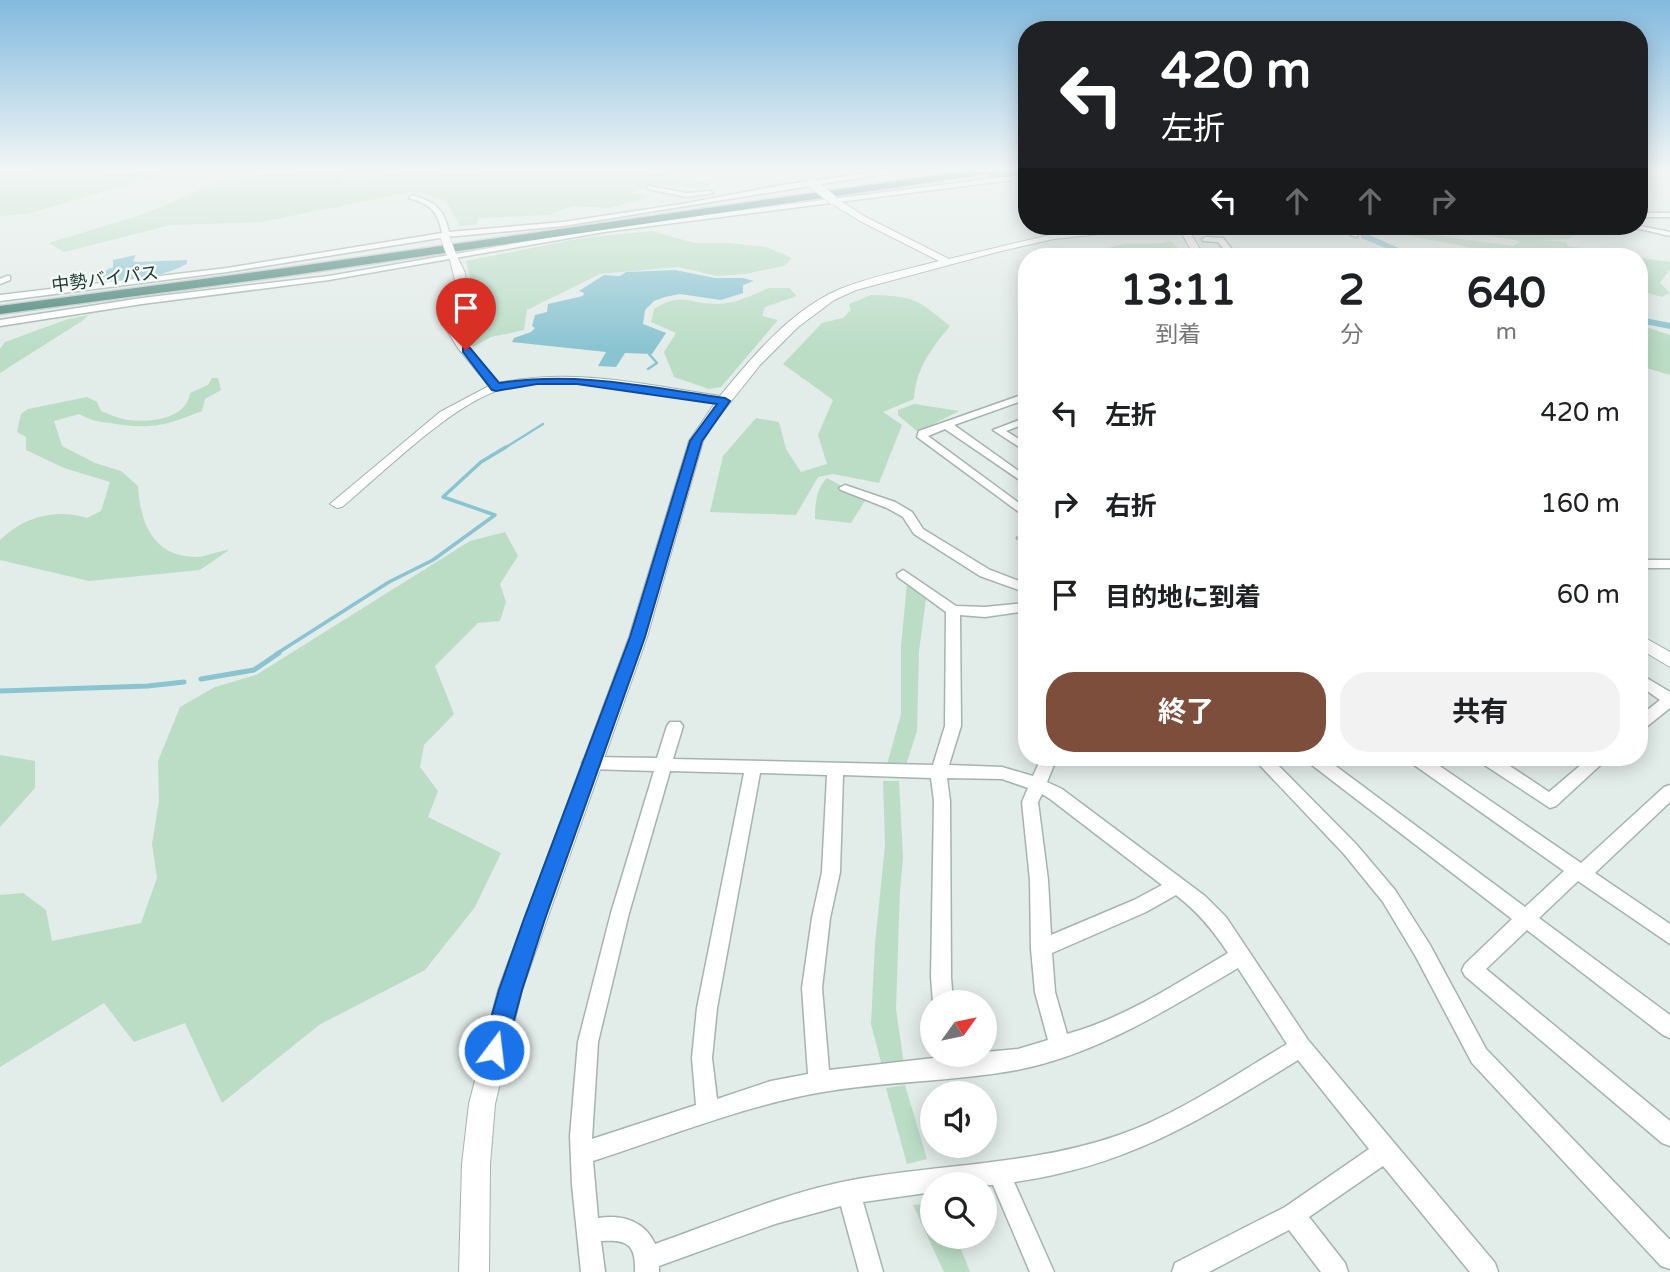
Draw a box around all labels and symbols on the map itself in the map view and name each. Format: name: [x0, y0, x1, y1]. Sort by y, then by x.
street label: 中勢バイパス: [50, 262, 160, 296]
pin: [436, 278, 496, 350]
north arrow: [920, 990, 998, 1068]
position arrow: [457, 1013, 531, 1087]

